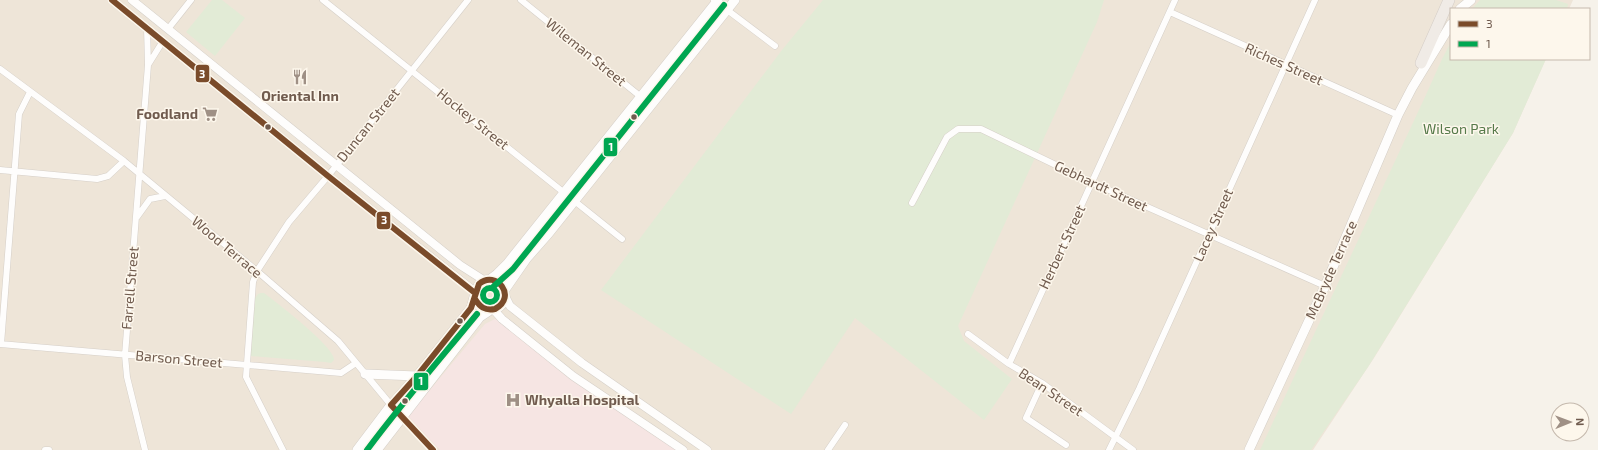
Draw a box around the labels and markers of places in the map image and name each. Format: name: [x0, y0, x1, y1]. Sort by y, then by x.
restaurant icon: Oriental Inn: [291, 68, 309, 86]
place label: Oriental Inn: [261, 87, 339, 104]
place label: Foodland: [136, 105, 198, 122]
supermarket icon: Foodland: [201, 105, 219, 123]
unlabelled marker: [629, 112, 639, 122]
unlabelled marker: [263, 122, 273, 132]
unlabelled marker: [455, 316, 465, 326]
hospital icon: Whyalla Hospital: [504, 391, 522, 409]
place label: Whyalla Hospital: [525, 391, 639, 408]
unlabelled marker: [400, 396, 410, 406]

